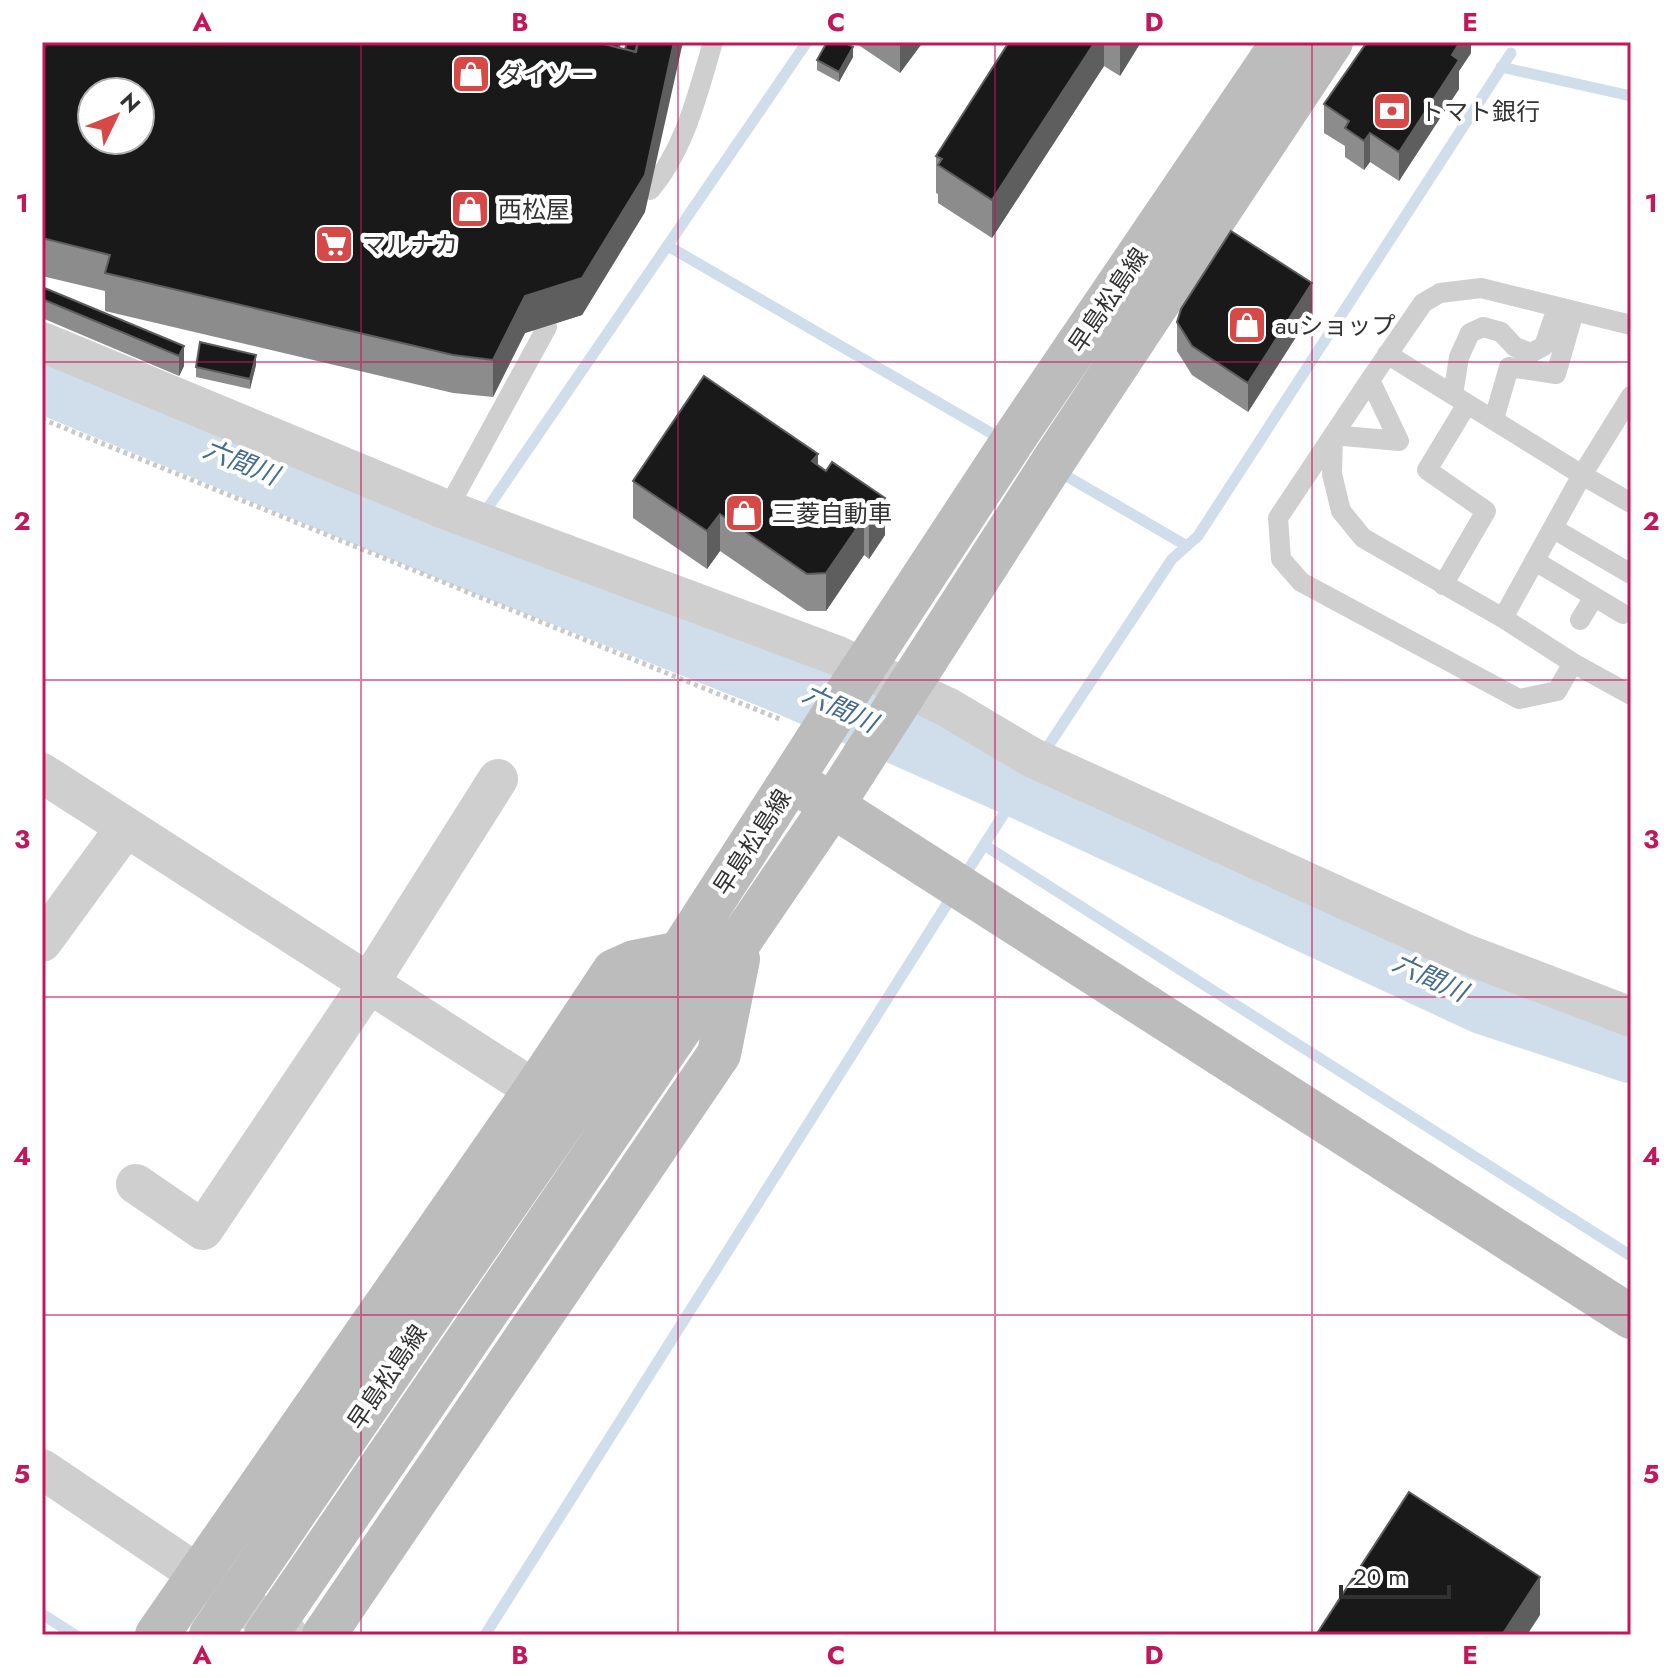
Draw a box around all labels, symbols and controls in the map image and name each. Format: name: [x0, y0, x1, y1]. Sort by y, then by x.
text: A: [191, 3, 212, 41]
text: B: [511, 3, 529, 41]
text: C: [827, 3, 845, 41]
text: D: [1144, 3, 1164, 41]
text: E: [1462, 3, 1478, 41]
shop icon: ダイソー: [450, 53, 492, 95]
place label: ダイソー: [499, 57, 595, 92]
north arrow: [76, 76, 156, 156]
text: N: [113, 85, 148, 120]
bank icon: トマト銀行: [1371, 90, 1413, 132]
place label: トマト銀行: [1420, 94, 1540, 129]
text: 1: [15, 184, 29, 222]
text: 1: [1644, 184, 1658, 222]
shop icon: 西松屋: [449, 188, 491, 230]
place label: 西松屋: [498, 192, 570, 227]
supermarket icon: マルナカ: [313, 223, 355, 265]
place label: マルナカ: [362, 227, 458, 262]
street label: 早島松島線: [1060, 240, 1156, 360]
shop icon: auショップ: [1226, 304, 1268, 346]
place label: auショップ: [1275, 308, 1395, 343]
water label: 六間川: [198, 430, 287, 495]
shop icon: 三菱自動車: [723, 492, 765, 534]
place label: 三菱自動車: [772, 496, 892, 531]
text: 2: [13, 502, 31, 540]
text: 2: [1642, 502, 1660, 540]
water label: 六間川: [797, 674, 886, 743]
street label: 早島松島線: [705, 782, 799, 902]
text: 3: [14, 820, 30, 858]
text: 3: [1643, 820, 1659, 858]
water label: 六間川: [1387, 943, 1476, 1012]
text: 4: [13, 1137, 31, 1175]
text: 4: [1642, 1137, 1660, 1175]
street label: 早島松島線: [339, 1317, 435, 1437]
text: 5: [14, 1455, 30, 1493]
text: 5: [1643, 1455, 1659, 1493]
scale bar: [1341, 1549, 1449, 1599]
text: 20 m: [1353, 1559, 1407, 1594]
text: A: [191, 1636, 212, 1674]
text: B: [511, 1636, 529, 1674]
text: C: [827, 1636, 845, 1674]
text: D: [1144, 1636, 1164, 1674]
text: E: [1462, 1636, 1478, 1674]

